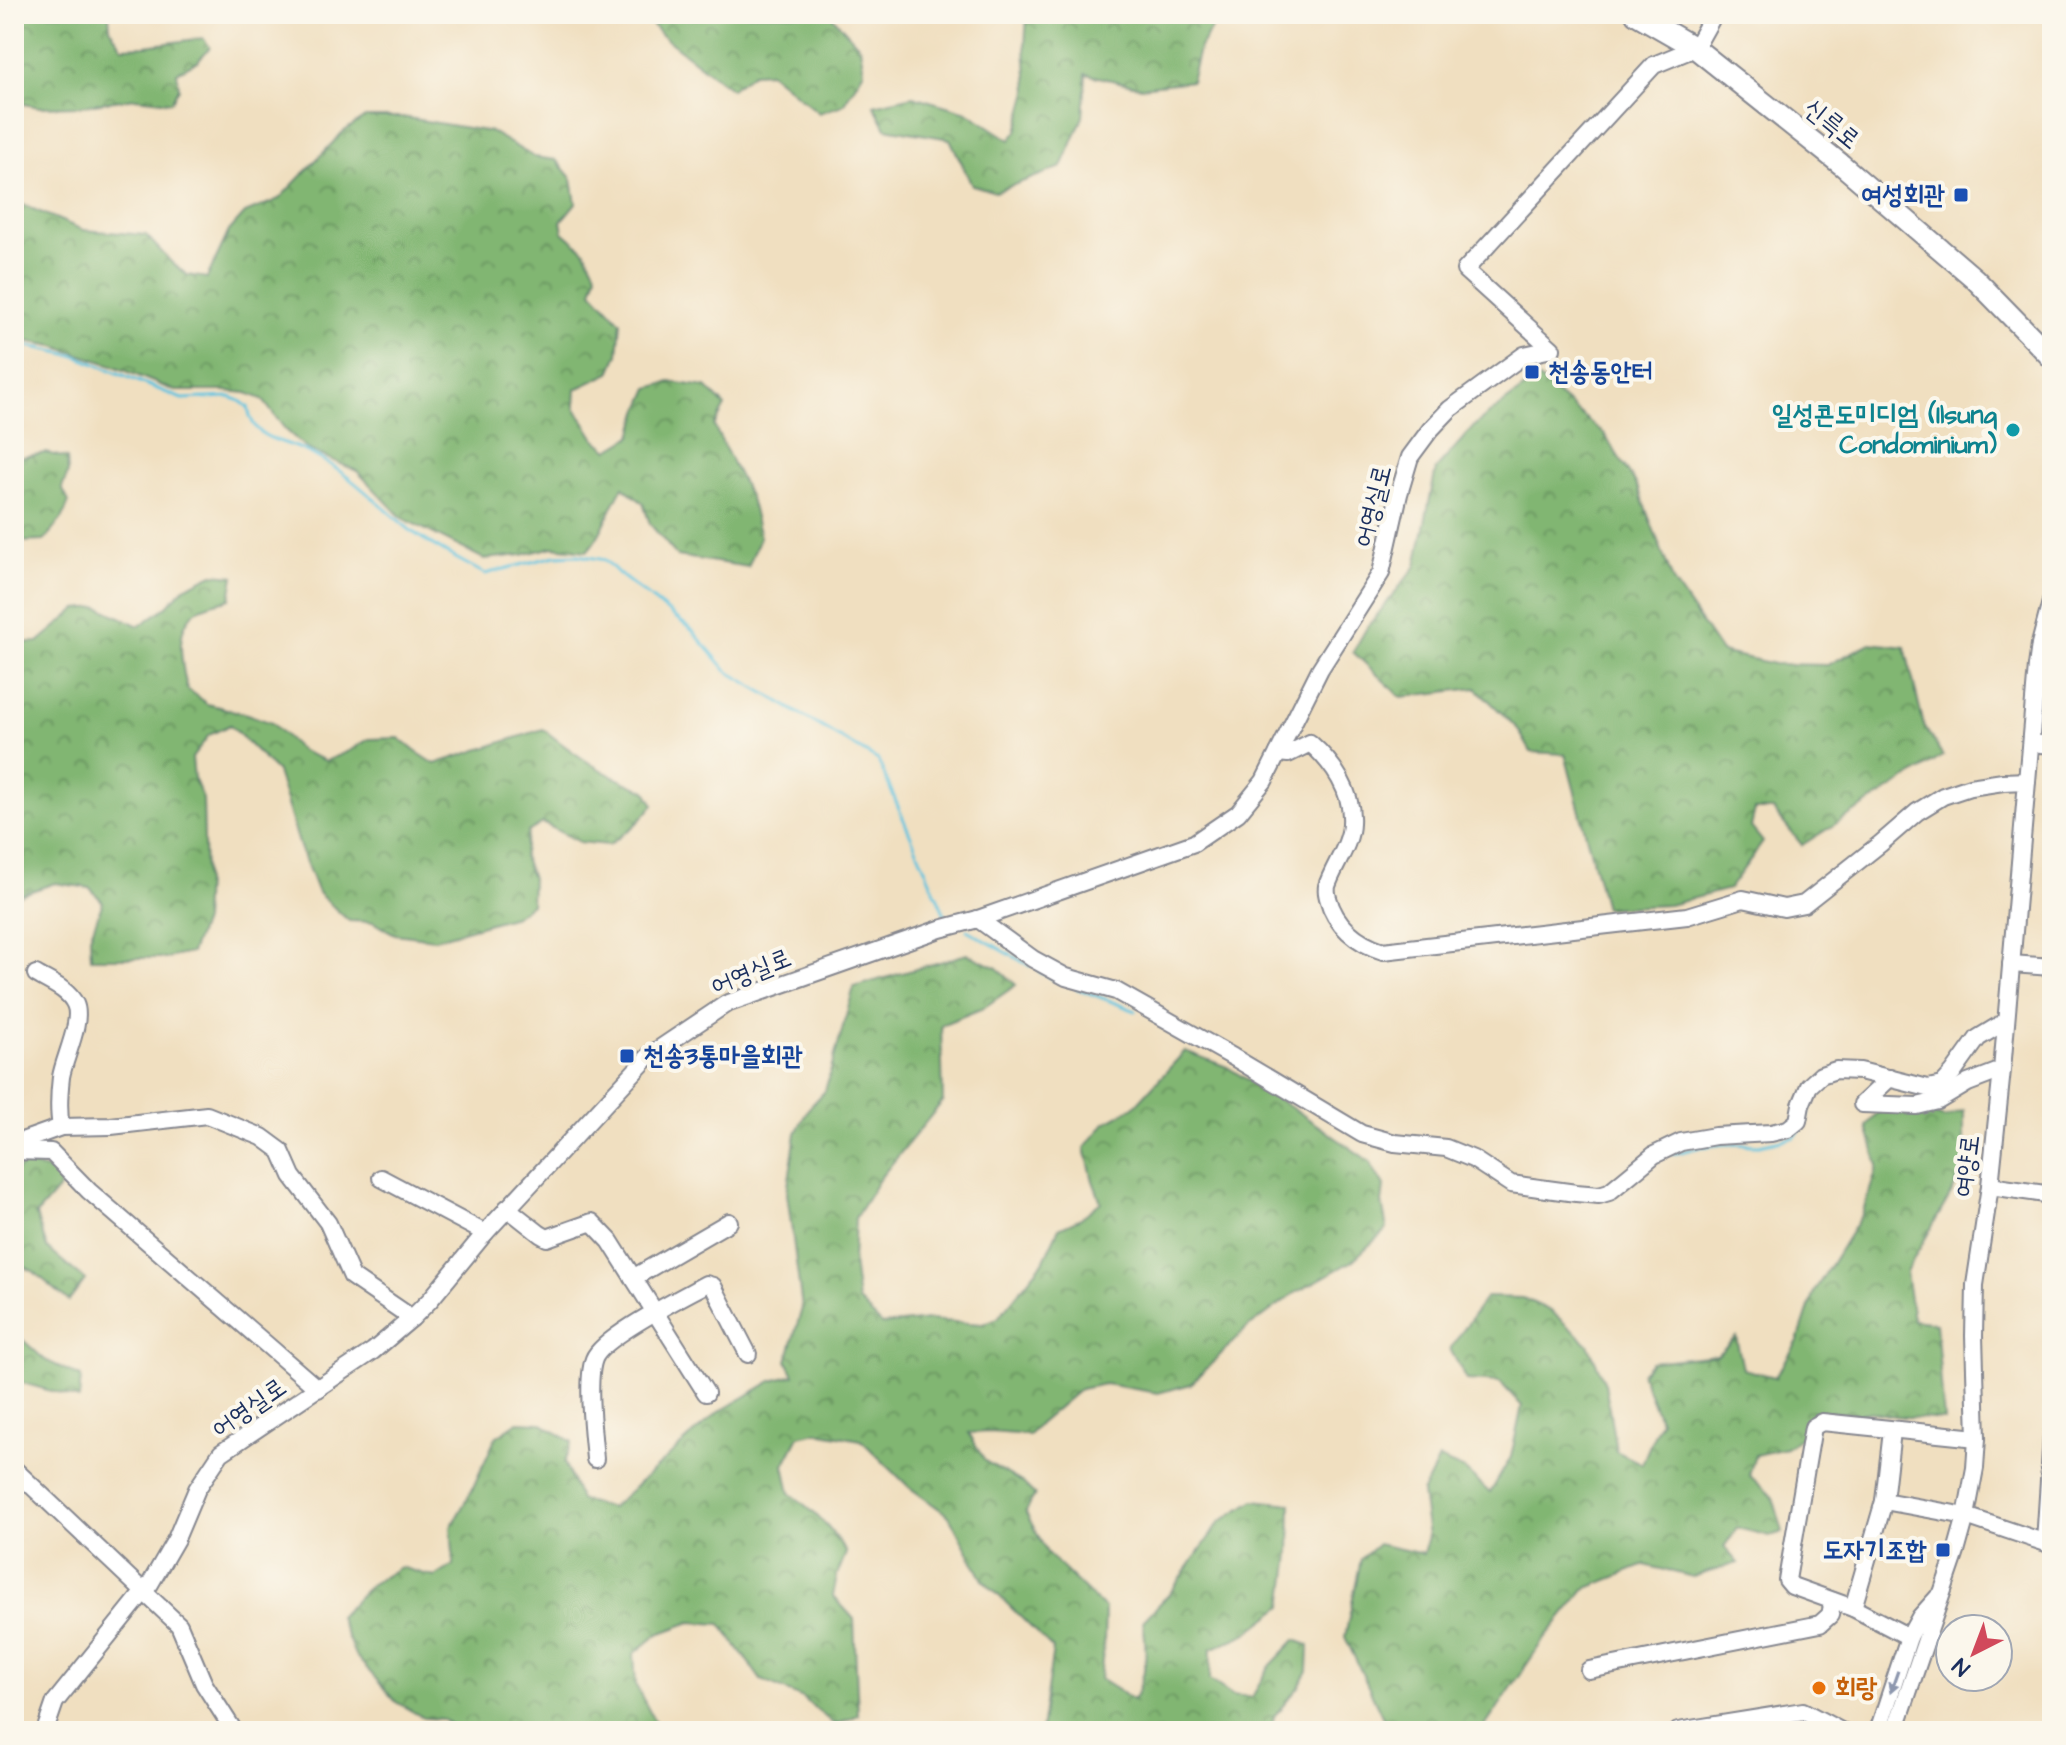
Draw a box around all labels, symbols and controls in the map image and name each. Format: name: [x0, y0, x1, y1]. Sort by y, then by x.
street label: 신륵로: [1796, 90, 1868, 158]
place label: 여성회관: [1861, 177, 1945, 213]
marker: 여성회관: [1952, 186, 1970, 204]
place label: 천송동안터: [1548, 354, 1653, 390]
marker: 천송동안터: [1523, 363, 1541, 381]
place label: 일성콘도미디엄 (Ilsung Condominium): [1772, 397, 1998, 463]
marker: 일성콘도미디엄 (Ilsung Condominium): [2004, 421, 2022, 439]
street label: 어영실로: [1345, 461, 1401, 551]
street label: 어영실로: [705, 940, 797, 1004]
place label: 천송3통마을회관: [643, 1038, 803, 1074]
marker: 천송3통마을회관: [618, 1047, 636, 1065]
street label: 여양로: [1945, 1133, 1989, 1199]
street label: 어영실로: [204, 1369, 294, 1447]
place label: 도자기조합: [1822, 1532, 1927, 1568]
marker: 도자기조합: [1934, 1541, 1952, 1559]
north arrow: [1934, 1613, 2014, 1693]
text: N: [1946, 1650, 1977, 1683]
place label: 회랑: [1835, 1670, 1878, 1706]
one-way arrow: [1888, 1670, 1900, 1694]
marker: 회랑: [1810, 1679, 1828, 1697]

